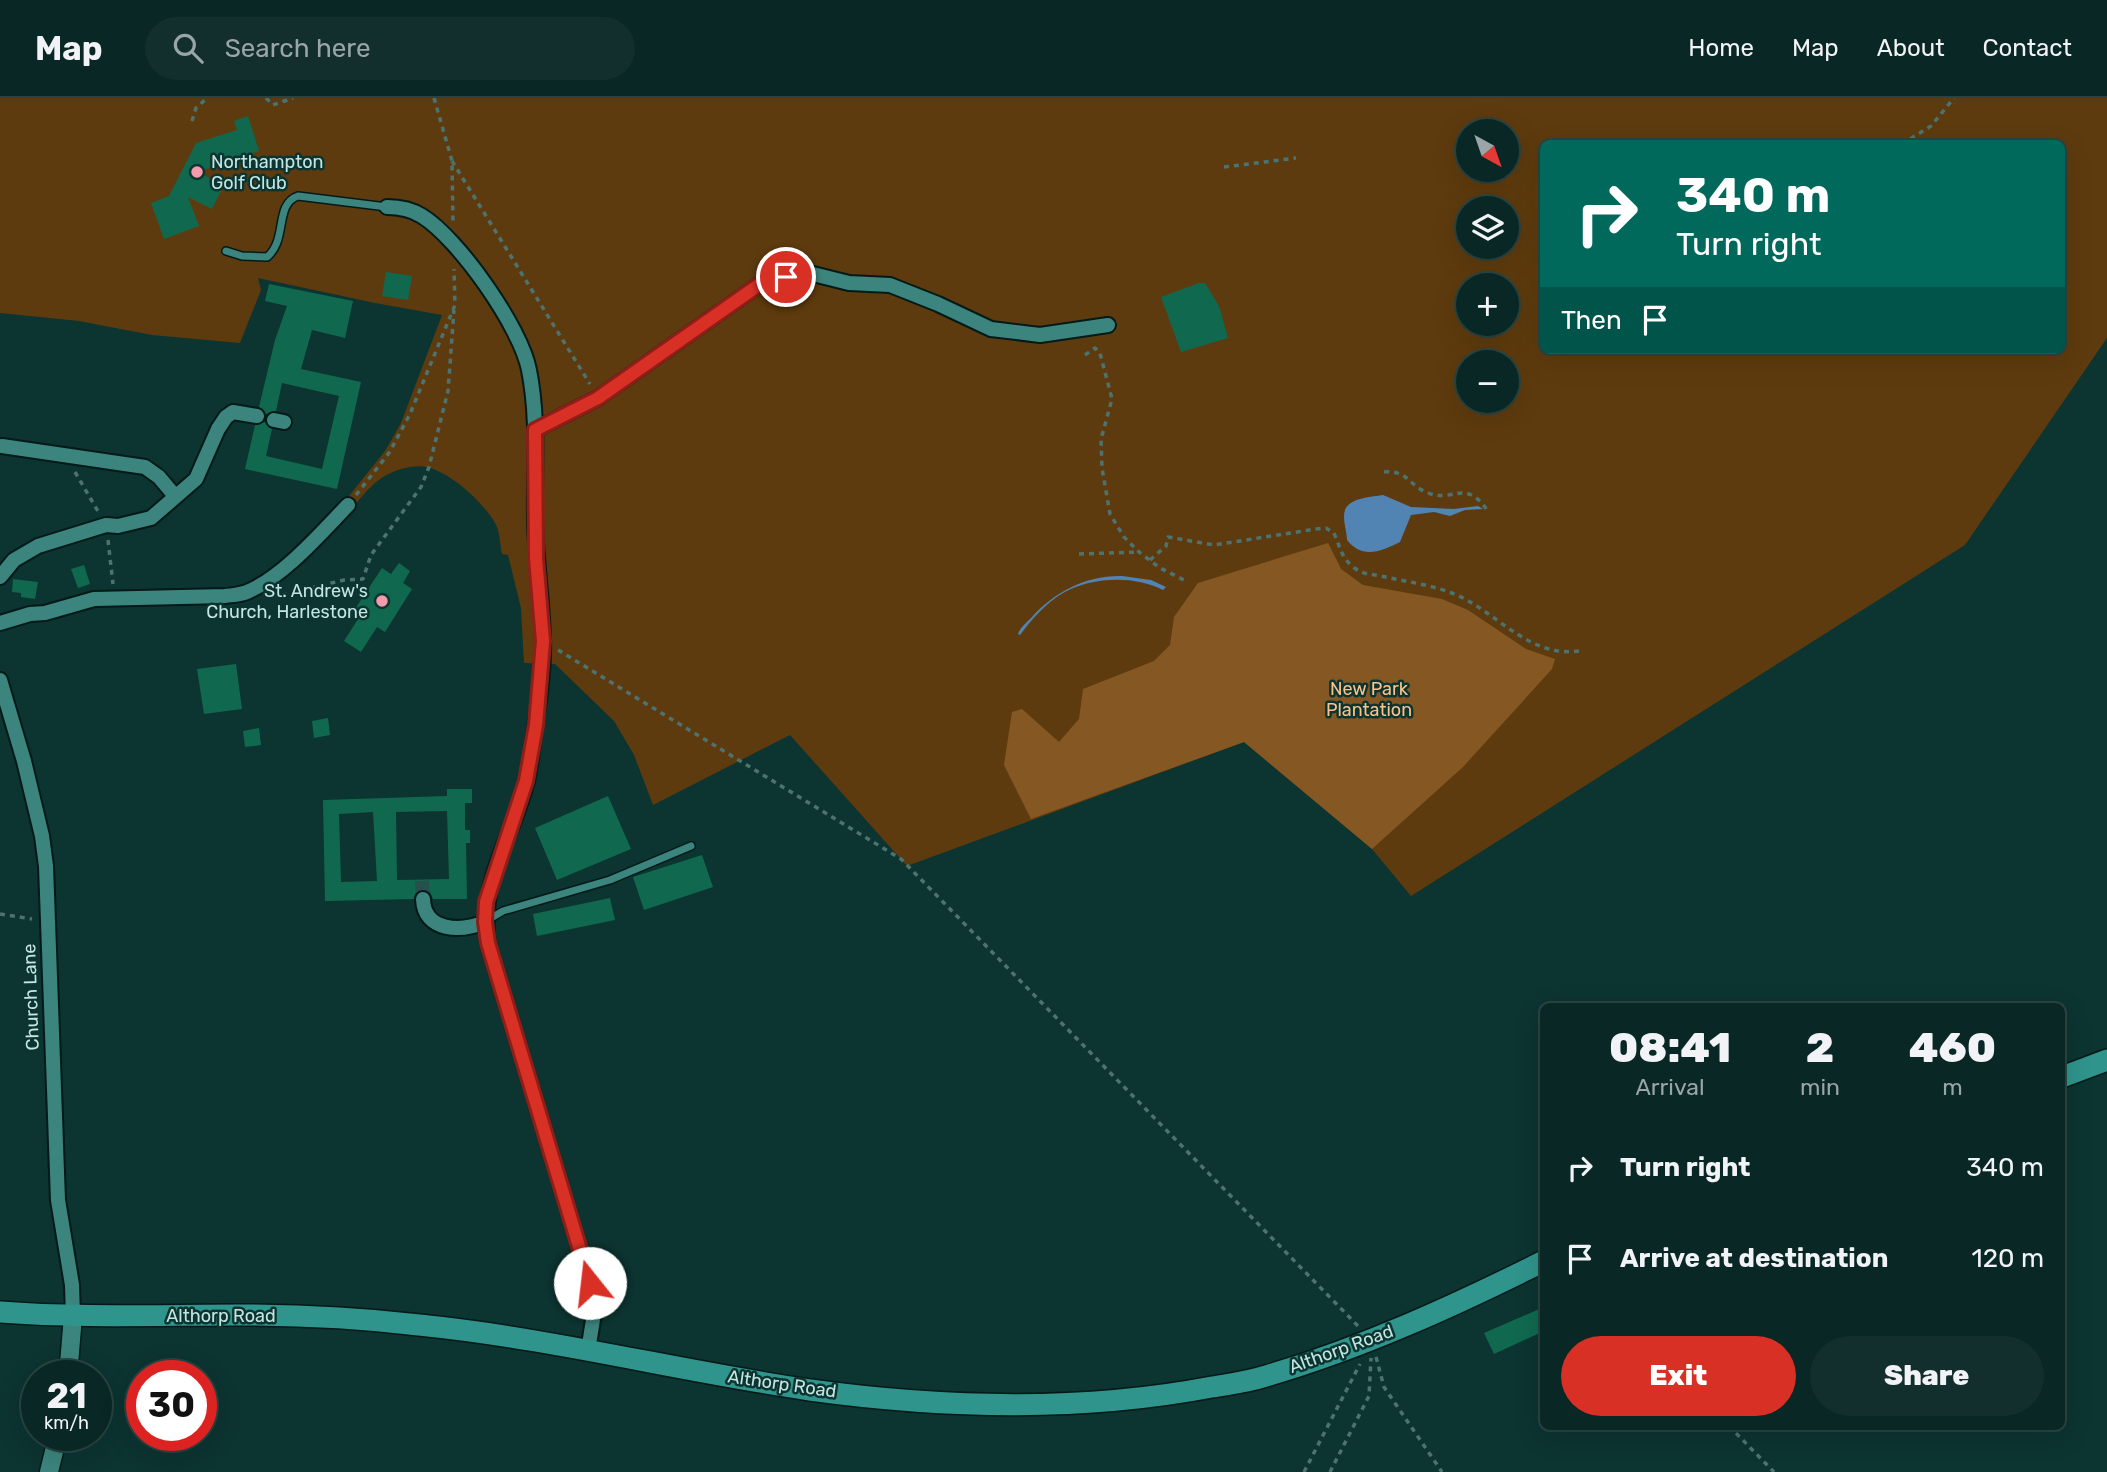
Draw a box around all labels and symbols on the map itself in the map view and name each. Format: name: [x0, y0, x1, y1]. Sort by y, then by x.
north arrow: [1456, 119, 1519, 182]
place label: Northampton Golf Club: [211, 151, 324, 194]
marker: Northampton Golf Club: [189, 164, 205, 180]
pin: [756, 247, 816, 307]
place label: St. Andrew's Church, Harlestone: [206, 580, 368, 623]
marker: St. Andrew's Church, Harlestone: [374, 593, 390, 609]
park label: New Park Plantation: [1326, 678, 1412, 721]
street label: Church Lane: [18, 943, 44, 1051]
position arrow: [553, 1246, 627, 1320]
street label: Althorp Road: [166, 1305, 276, 1327]
street label: Althorp Road: [1286, 1320, 1396, 1378]
speed limit sign: 30: [126, 1360, 217, 1451]
street label: Althorp Road: [726, 1365, 838, 1403]

